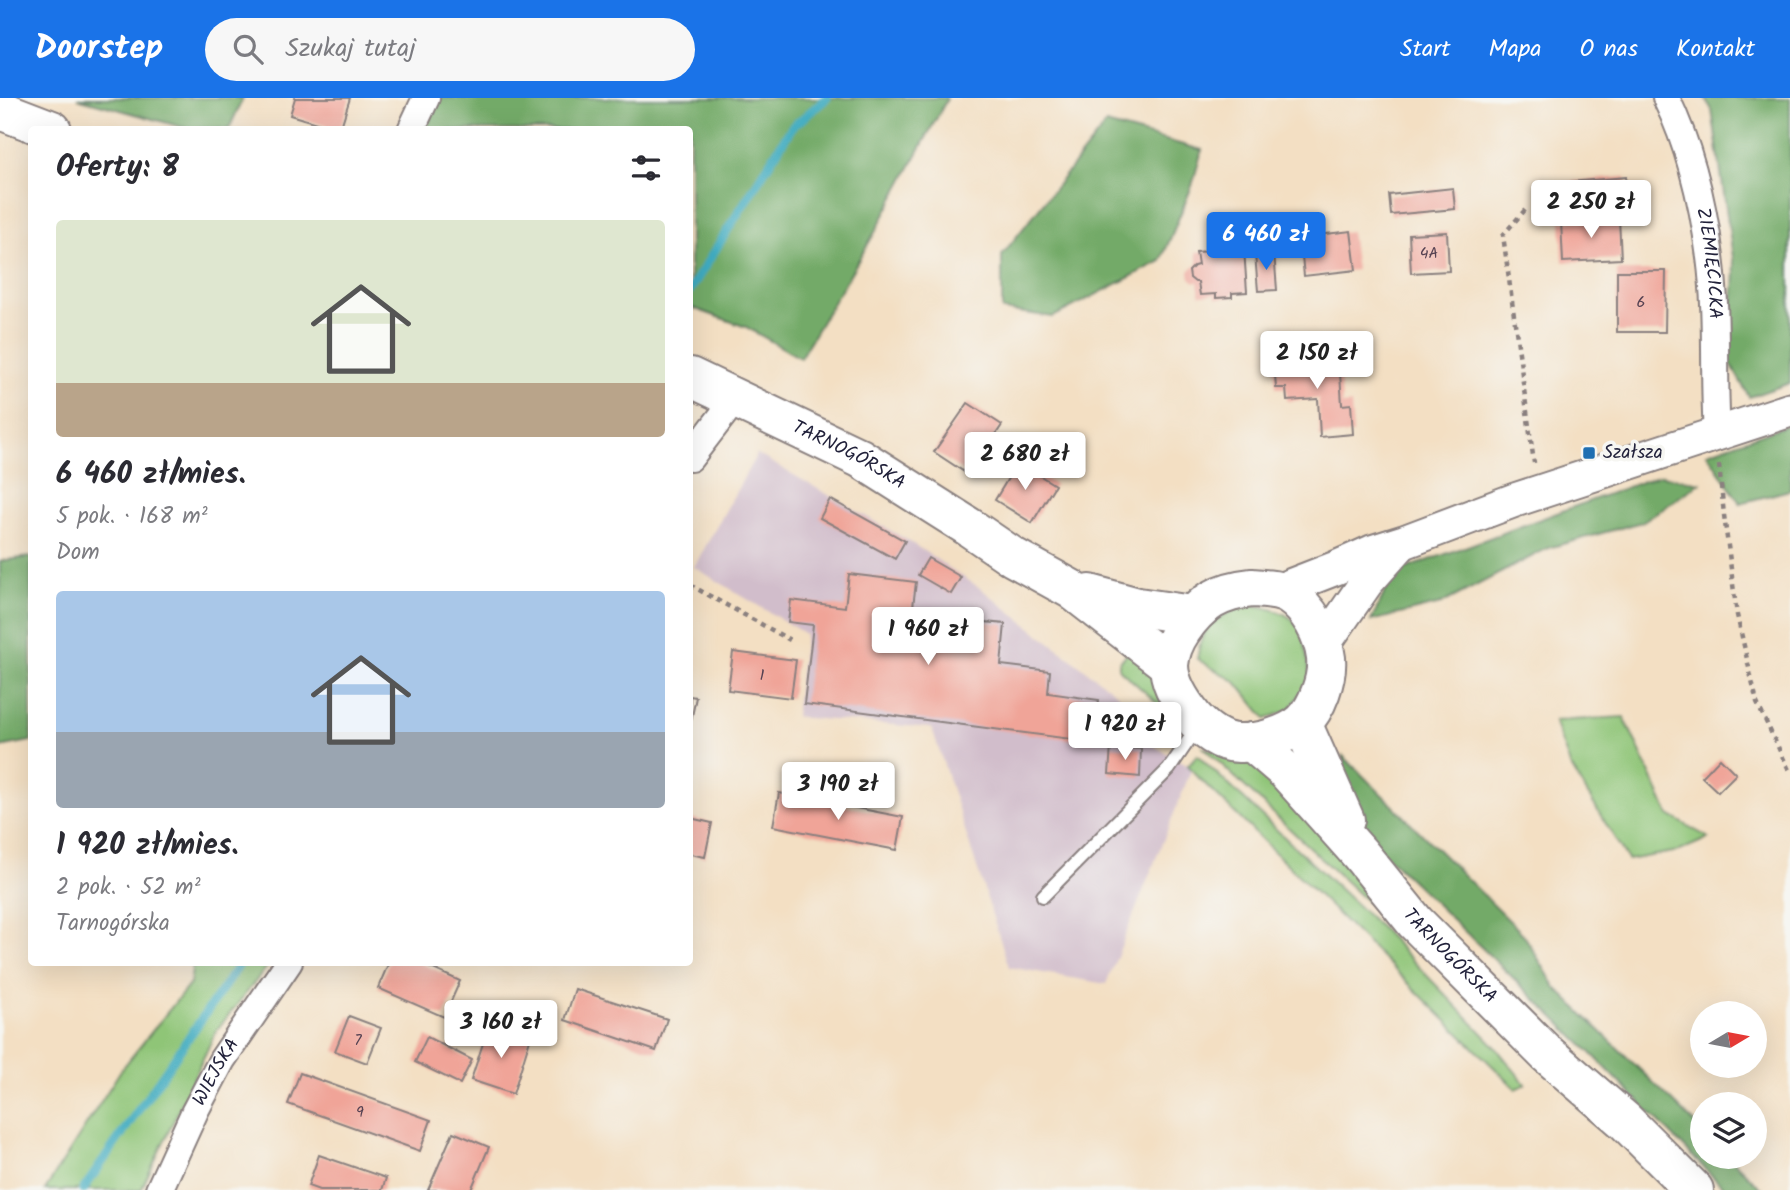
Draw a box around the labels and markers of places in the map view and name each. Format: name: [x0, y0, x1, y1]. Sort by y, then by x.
pin: 2 250 zł: [1519, 180, 1663, 240]
pin: 6 460 zł: [1194, 212, 1338, 272]
pin: 2 150 zł: [1245, 331, 1389, 391]
pin: 2 680 zł: [953, 432, 1097, 492]
place label: Szałsza: [1603, 438, 1663, 468]
marker: Szałsza: [1581, 445, 1597, 461]
pin: 1 960 zł: [856, 608, 1000, 667]
pin: 1 920 zł: [1053, 702, 1197, 762]
pin: 3 190 zł: [766, 762, 910, 822]
pin: 3 160 zł: [429, 1000, 573, 1060]

